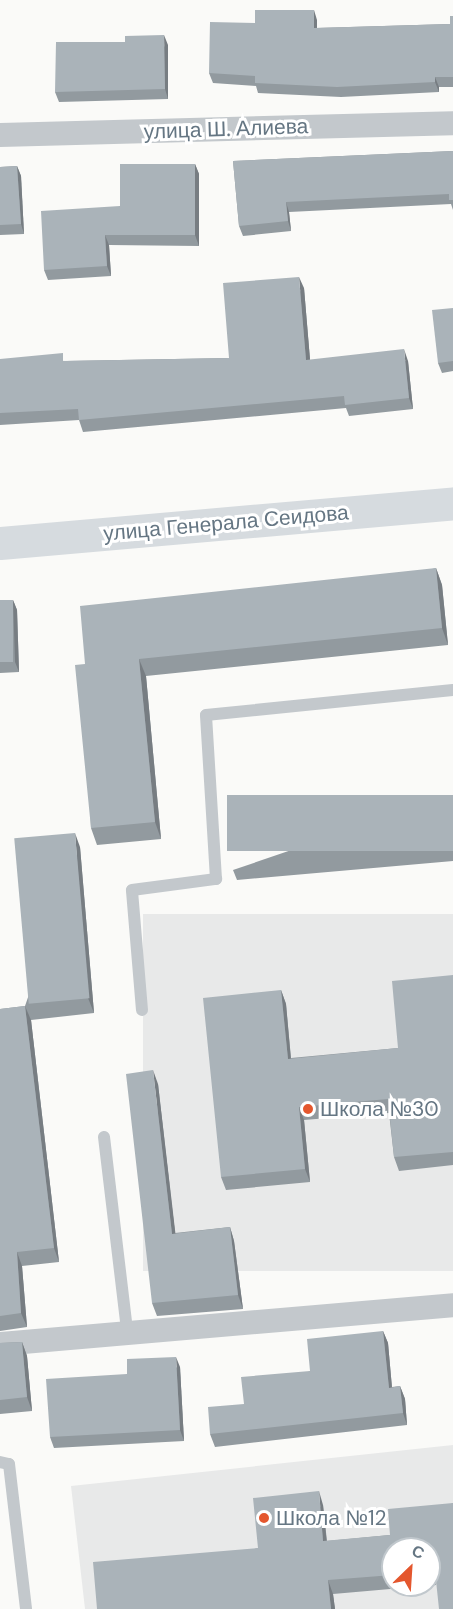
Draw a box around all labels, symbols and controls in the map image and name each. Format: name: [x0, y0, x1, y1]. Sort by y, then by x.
street label: улица Ш. Алиева: [143, 114, 309, 144]
street label: улица Генерала Сеидова: [102, 500, 350, 546]
place label: Школа №30: [320, 1096, 439, 1122]
marker: Школа №30: [301, 1102, 315, 1116]
place label: Школа №12: [276, 1505, 387, 1531]
marker: Школа №12: [257, 1511, 271, 1525]
north arrow: [381, 1537, 441, 1597]
text: С: [408, 1540, 428, 1564]

